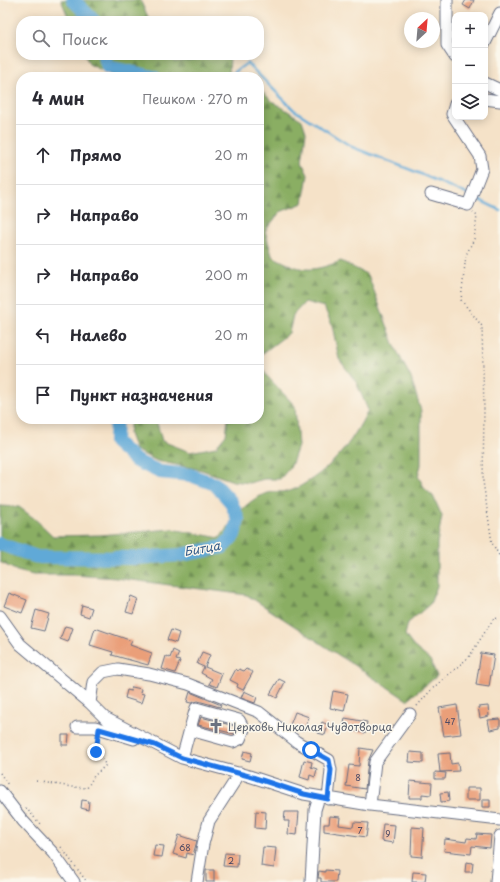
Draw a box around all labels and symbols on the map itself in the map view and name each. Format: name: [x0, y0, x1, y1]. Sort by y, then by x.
north arrow: [404, 12, 440, 48]
water label: Битца: [183, 536, 222, 560]
house number: 47: [445, 714, 455, 728]
church icon: Церковь Николая Чудотворца: [207, 717, 225, 735]
place label: Церковь Николая Чудотворца: [228, 718, 393, 735]
route start: [302, 741, 320, 759]
route end: [87, 743, 105, 761]
house number: 8: [355, 770, 361, 784]
house number: 7: [357, 823, 363, 837]
house number: 9: [385, 826, 391, 840]
house number: 68: [179, 840, 191, 854]
house number: 2: [228, 853, 234, 867]

